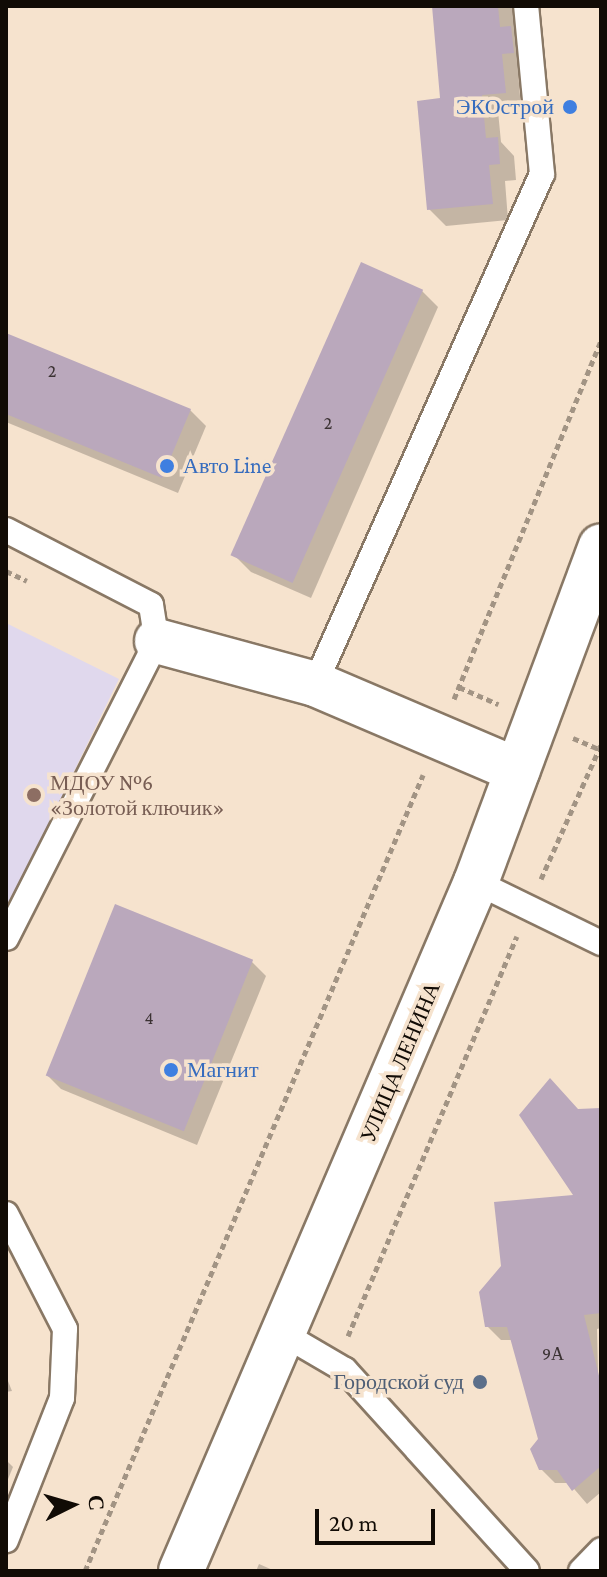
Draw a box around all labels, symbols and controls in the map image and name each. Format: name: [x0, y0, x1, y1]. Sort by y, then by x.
place label: ЭКОстрой: [456, 94, 554, 120]
marker: ЭКОстрой: [561, 98, 579, 116]
house number: 2: [48, 360, 56, 382]
house number: 2: [324, 412, 332, 434]
place label: Авто Line: [183, 453, 271, 479]
marker: Авто Line: [158, 457, 176, 475]
place label: МДОУ №6 «Золотой ключик»: [50, 769, 224, 820]
marker: МДОУ №6 «Золотой ключик»: [25, 786, 43, 804]
street label: УЛИЦА ЛЕНИНА: [354, 978, 446, 1146]
house number: 4: [144, 1007, 154, 1029]
place label: Магнит: [187, 1057, 259, 1083]
marker: Магнит: [162, 1061, 180, 1079]
house number: 9А: [542, 1343, 564, 1365]
place label: Городской суд: [333, 1369, 464, 1395]
marker: Городской суд: [471, 1373, 489, 1391]
north arrow: [32, 1465, 112, 1545]
scale bar: [319, 1493, 439, 1543]
text: С: [83, 1494, 110, 1512]
text: 20 m: [329, 1509, 378, 1536]

